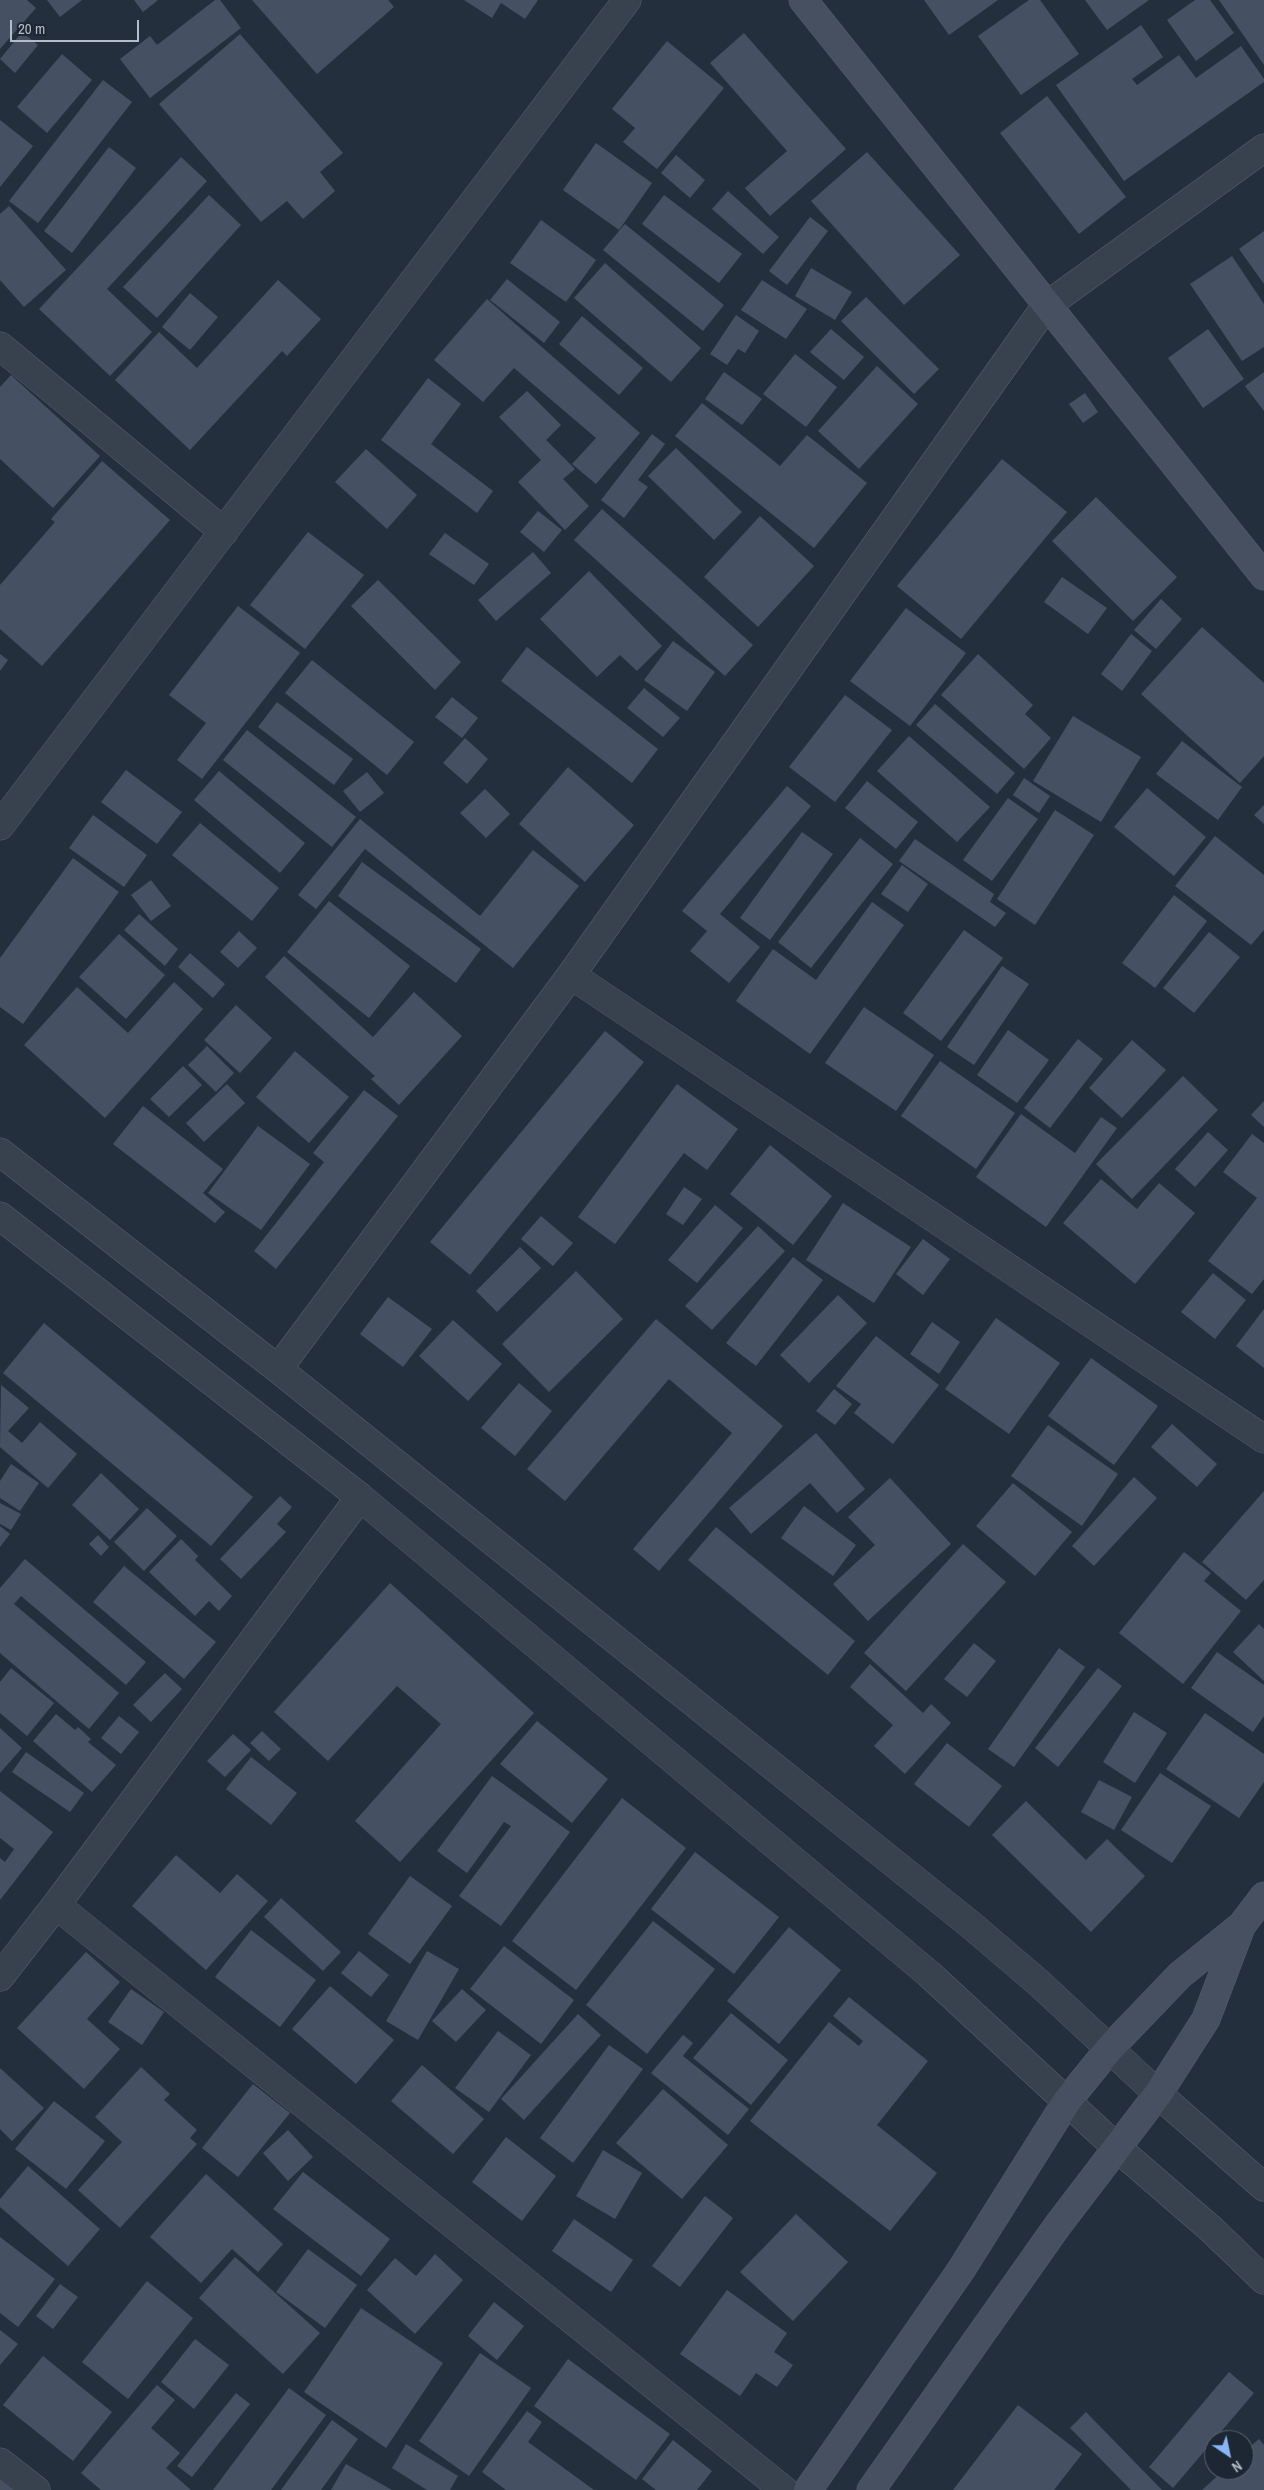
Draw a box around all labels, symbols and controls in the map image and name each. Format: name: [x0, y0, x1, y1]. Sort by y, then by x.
scale bar: [12, 10, 141, 42]
text: 20 m: [18, 18, 45, 39]
north arrow: [1204, 2430, 1254, 2480]
text: N: [1228, 2457, 1245, 2476]

